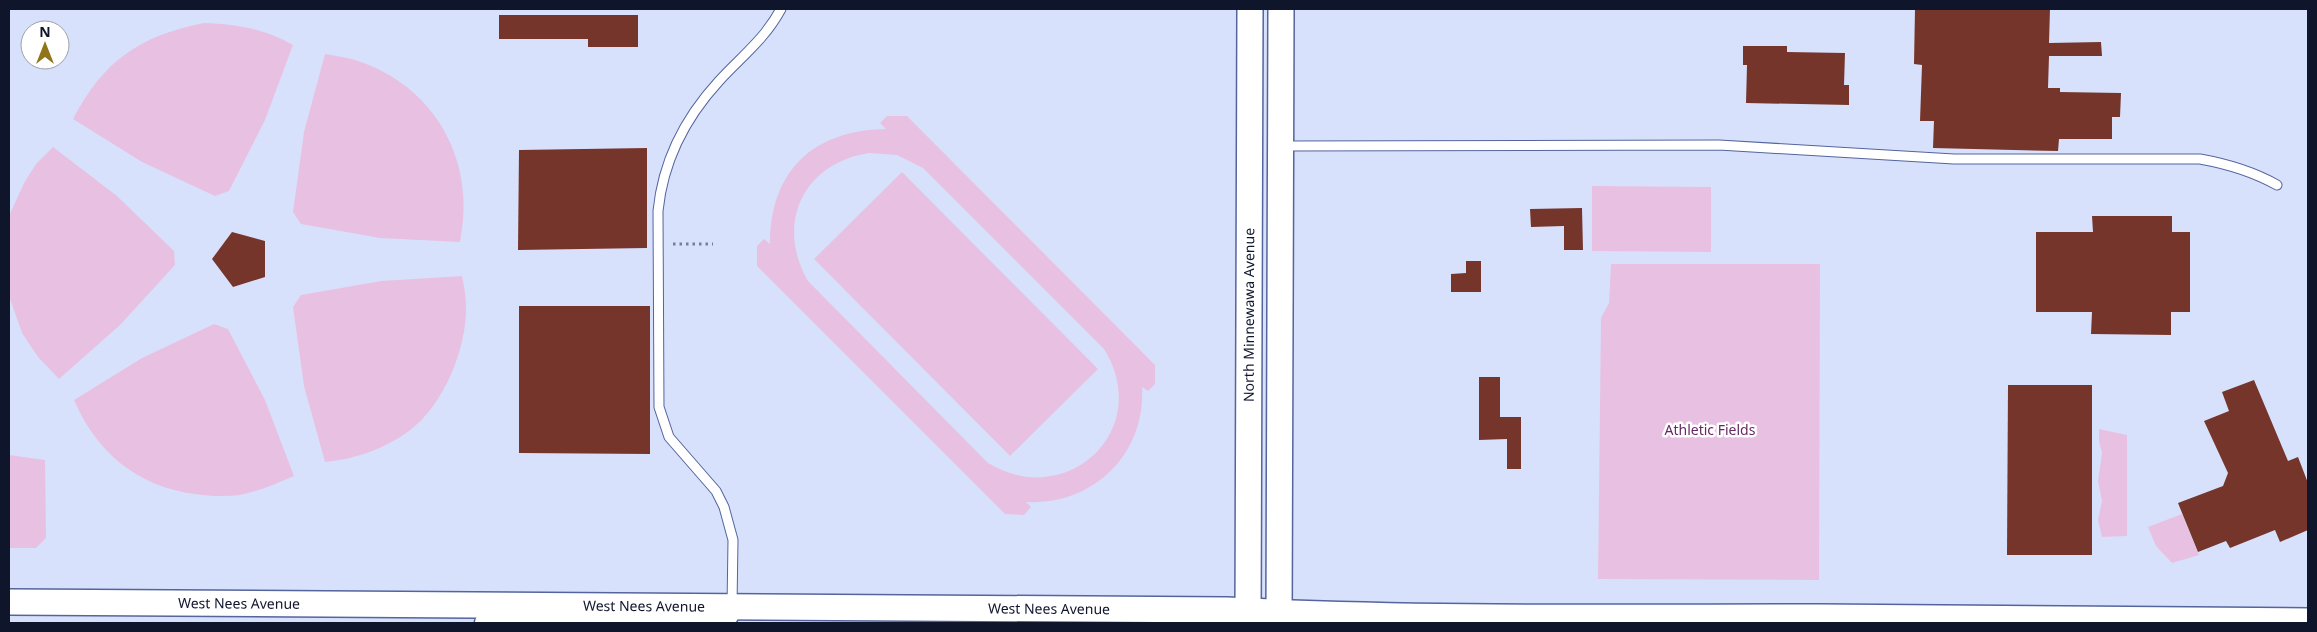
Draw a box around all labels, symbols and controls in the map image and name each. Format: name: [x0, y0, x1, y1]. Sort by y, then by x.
north arrow: [20, 20, 70, 70]
text: N: [39, 22, 51, 41]
street label: North Minnewawa Avenue: [1239, 228, 1258, 402]
park label: Athletic Fields: [1665, 420, 1756, 439]
street label: West Nees Avenue: [178, 593, 300, 613]
street label: West Nees Avenue: [583, 596, 705, 616]
street label: West Nees Avenue: [988, 598, 1110, 618]

